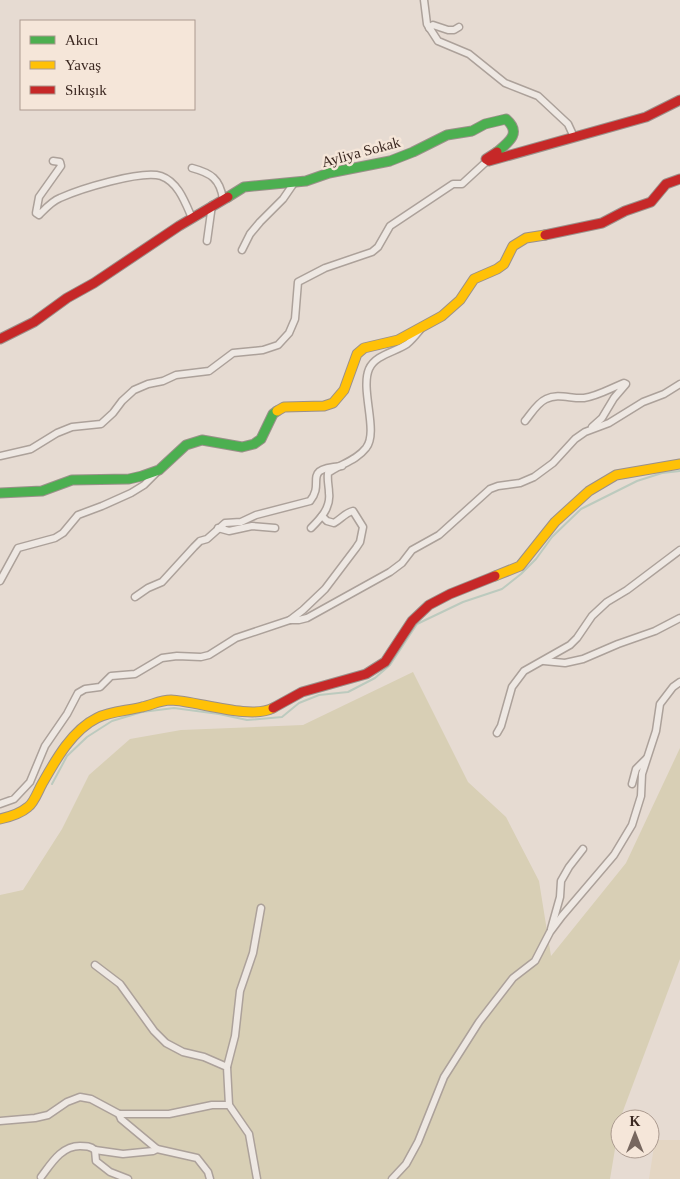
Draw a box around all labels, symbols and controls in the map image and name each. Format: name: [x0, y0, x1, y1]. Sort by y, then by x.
legend: [20, 20, 195, 110]
text: Akıcı: [65, 32, 98, 48]
text: Yavaş: [65, 57, 101, 73]
text: Sıkışık: [65, 82, 107, 98]
street label: Ayliya Sokak: [320, 134, 403, 170]
north arrow: [610, 1109, 660, 1159]
text: K: [630, 1114, 641, 1129]

